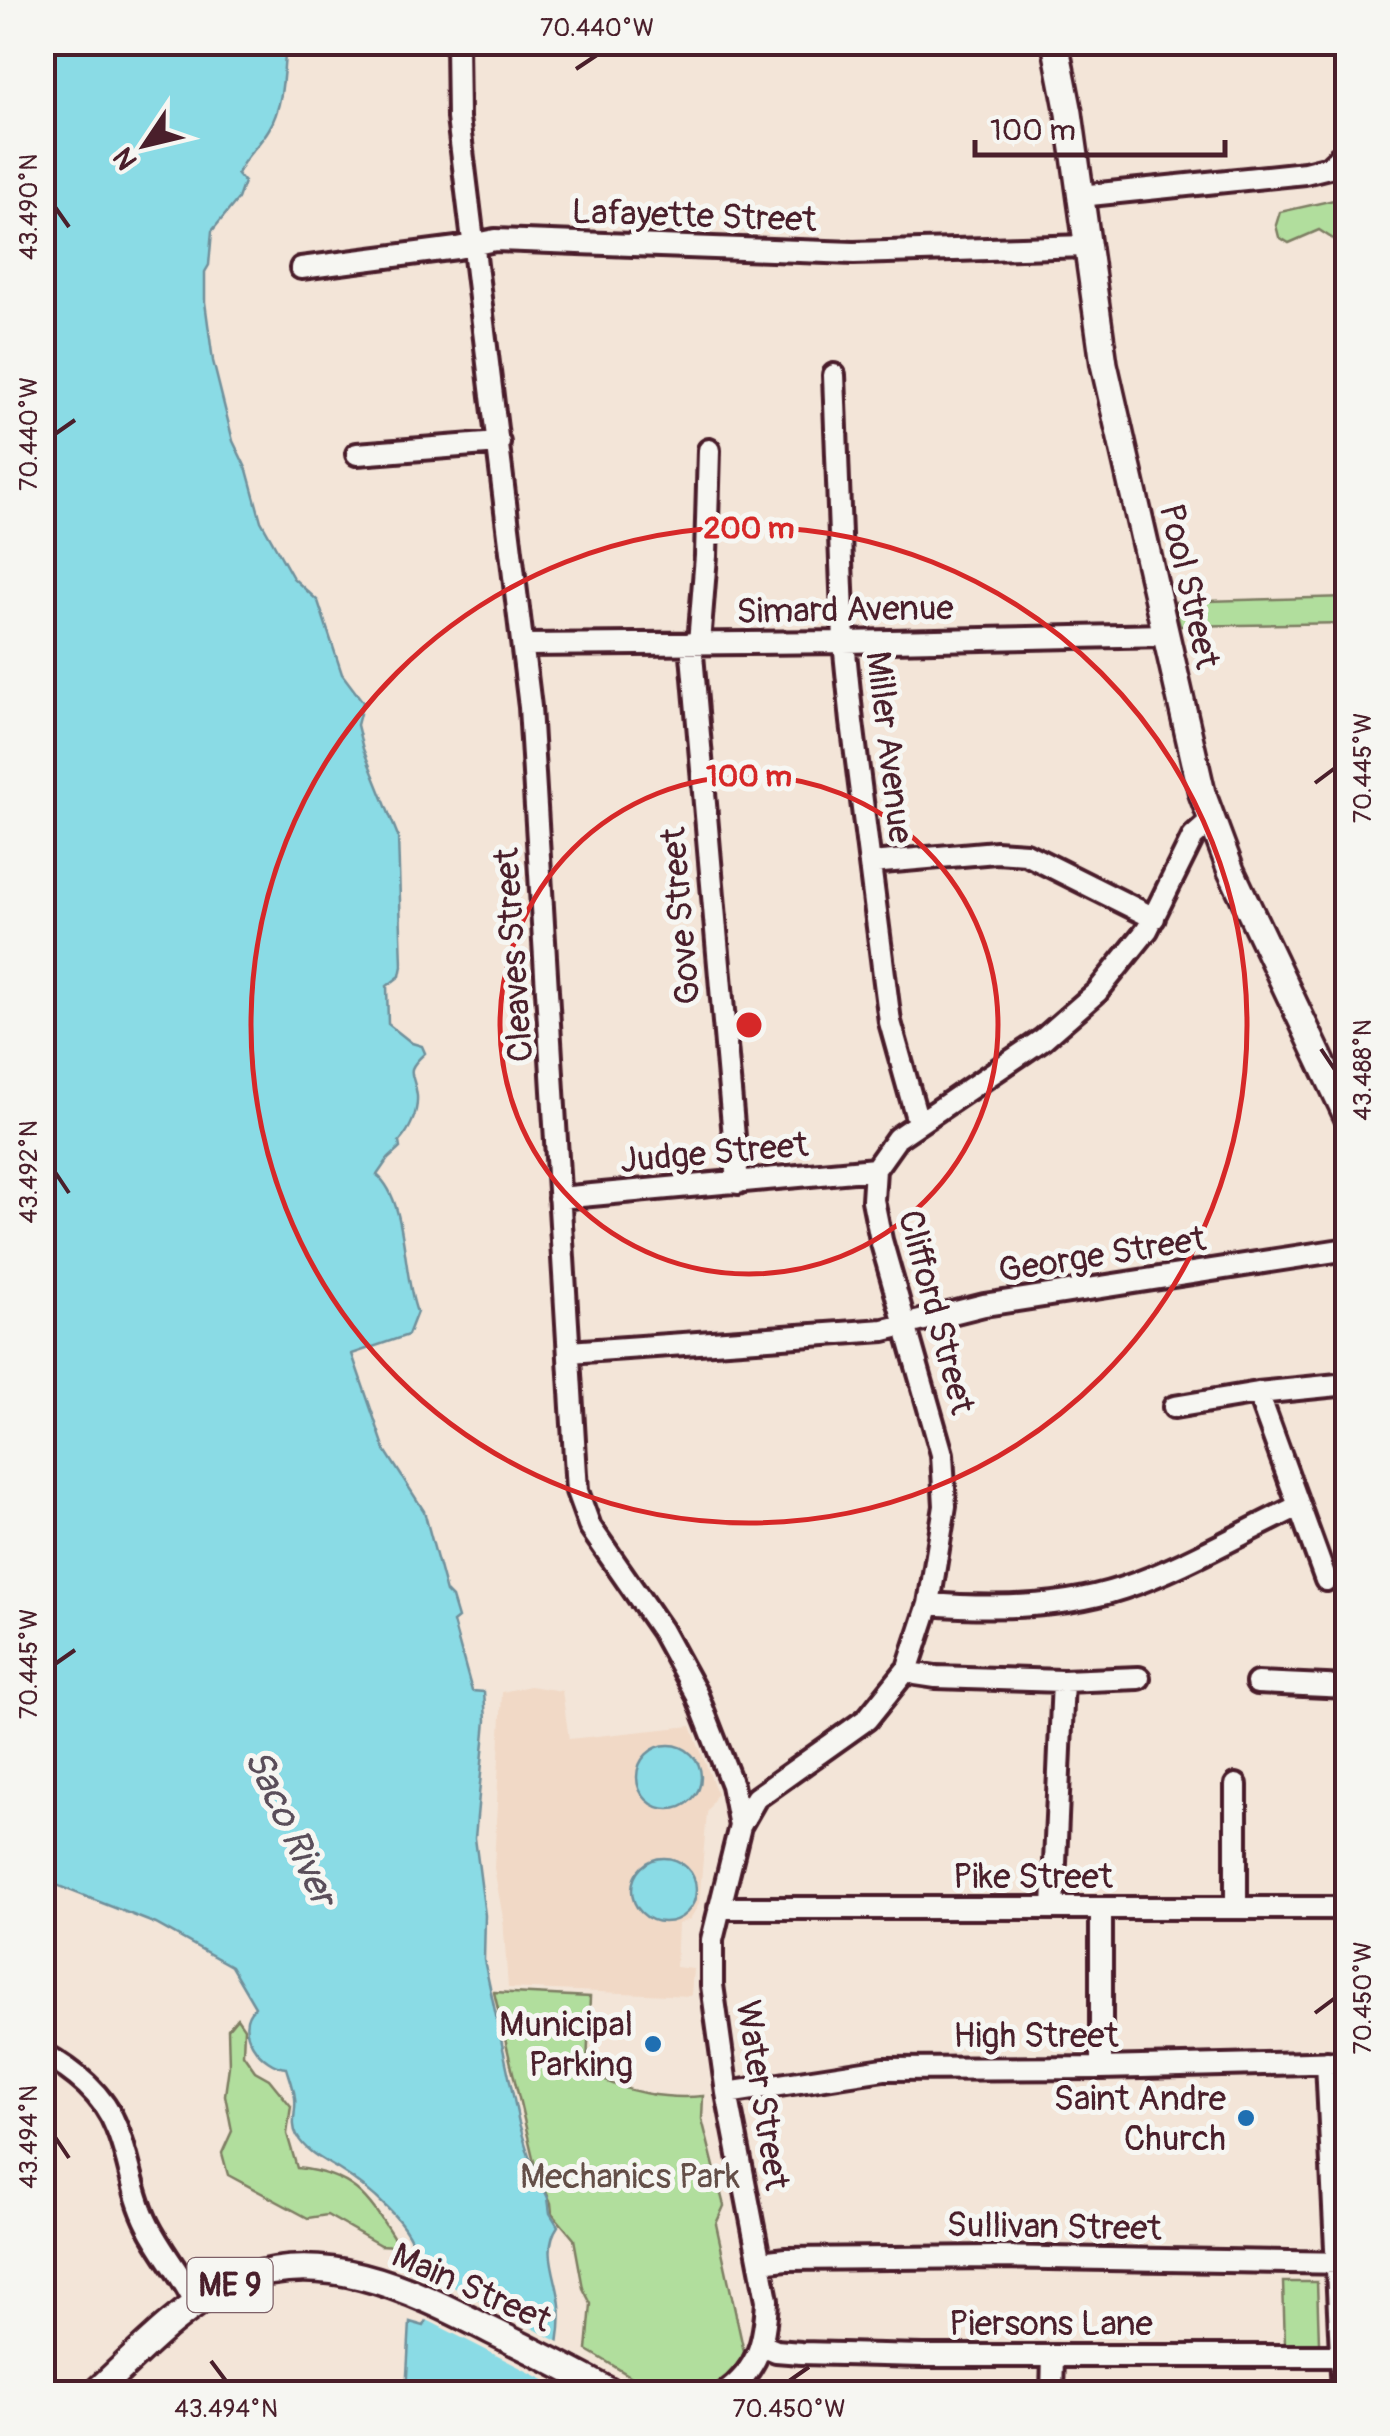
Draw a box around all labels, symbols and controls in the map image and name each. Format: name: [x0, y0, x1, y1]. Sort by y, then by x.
text: 70.440°W: [540, 13, 654, 44]
north arrow: [95, 95, 195, 195]
scale bar: [975, 95, 1225, 157]
text: 100 m: [990, 112, 1076, 149]
text: N: [106, 141, 146, 176]
text: 43.490°N: [14, 154, 45, 260]
street label: Lafayette Street: [571, 190, 818, 242]
text: 70.440°W: [14, 377, 45, 491]
street label: Pool Street: [1149, 500, 1230, 674]
text: 200 m: [704, 510, 794, 547]
street label: Simard Avenue: [736, 586, 954, 634]
street label: Miller Avenue: [855, 649, 923, 846]
text: 70.445°W: [1348, 713, 1379, 823]
text: 100 m: [706, 758, 792, 795]
street label: Gove Street: [651, 825, 711, 1006]
street label: Cleaves Street: [485, 845, 543, 1064]
centre of rings: [731, 1007, 767, 1043]
text: 43.488°N: [1348, 1019, 1379, 1121]
text: 43.492°N: [14, 1120, 45, 1224]
street label: Judge Street: [618, 1123, 811, 1183]
street label: Clifford Street: [888, 1205, 985, 1420]
street label: George Street: [995, 1217, 1210, 1293]
text: 70.445°W: [14, 1609, 45, 1719]
water label: Saco River: [233, 1742, 349, 1917]
street label: Pike Street: [953, 1855, 1114, 1899]
text: 70.450°W: [1348, 1941, 1379, 2055]
street label: Water Street: [725, 1997, 799, 2194]
place label: Municipal Parking: [499, 2003, 633, 2087]
street label: High Street: [953, 2014, 1120, 2058]
marker: Municipal Parking: [642, 2033, 664, 2055]
place label: Saint Andre Church: [1054, 2077, 1226, 2161]
text: 43.494°N: [14, 2085, 45, 2189]
marker: Saint Andre Church: [1235, 2107, 1257, 2129]
park label: Mechanics Park: [520, 2155, 741, 2199]
street label: Sullivan Street: [946, 2203, 1163, 2251]
street label: Main Street: [385, 2233, 559, 2343]
road number: ME 9: [188, 2258, 272, 2312]
street label: Piersons Lane: [949, 2302, 1153, 2346]
text: 43.494°N: [174, 2394, 278, 2425]
text: 70.450°W: [732, 2394, 846, 2425]

